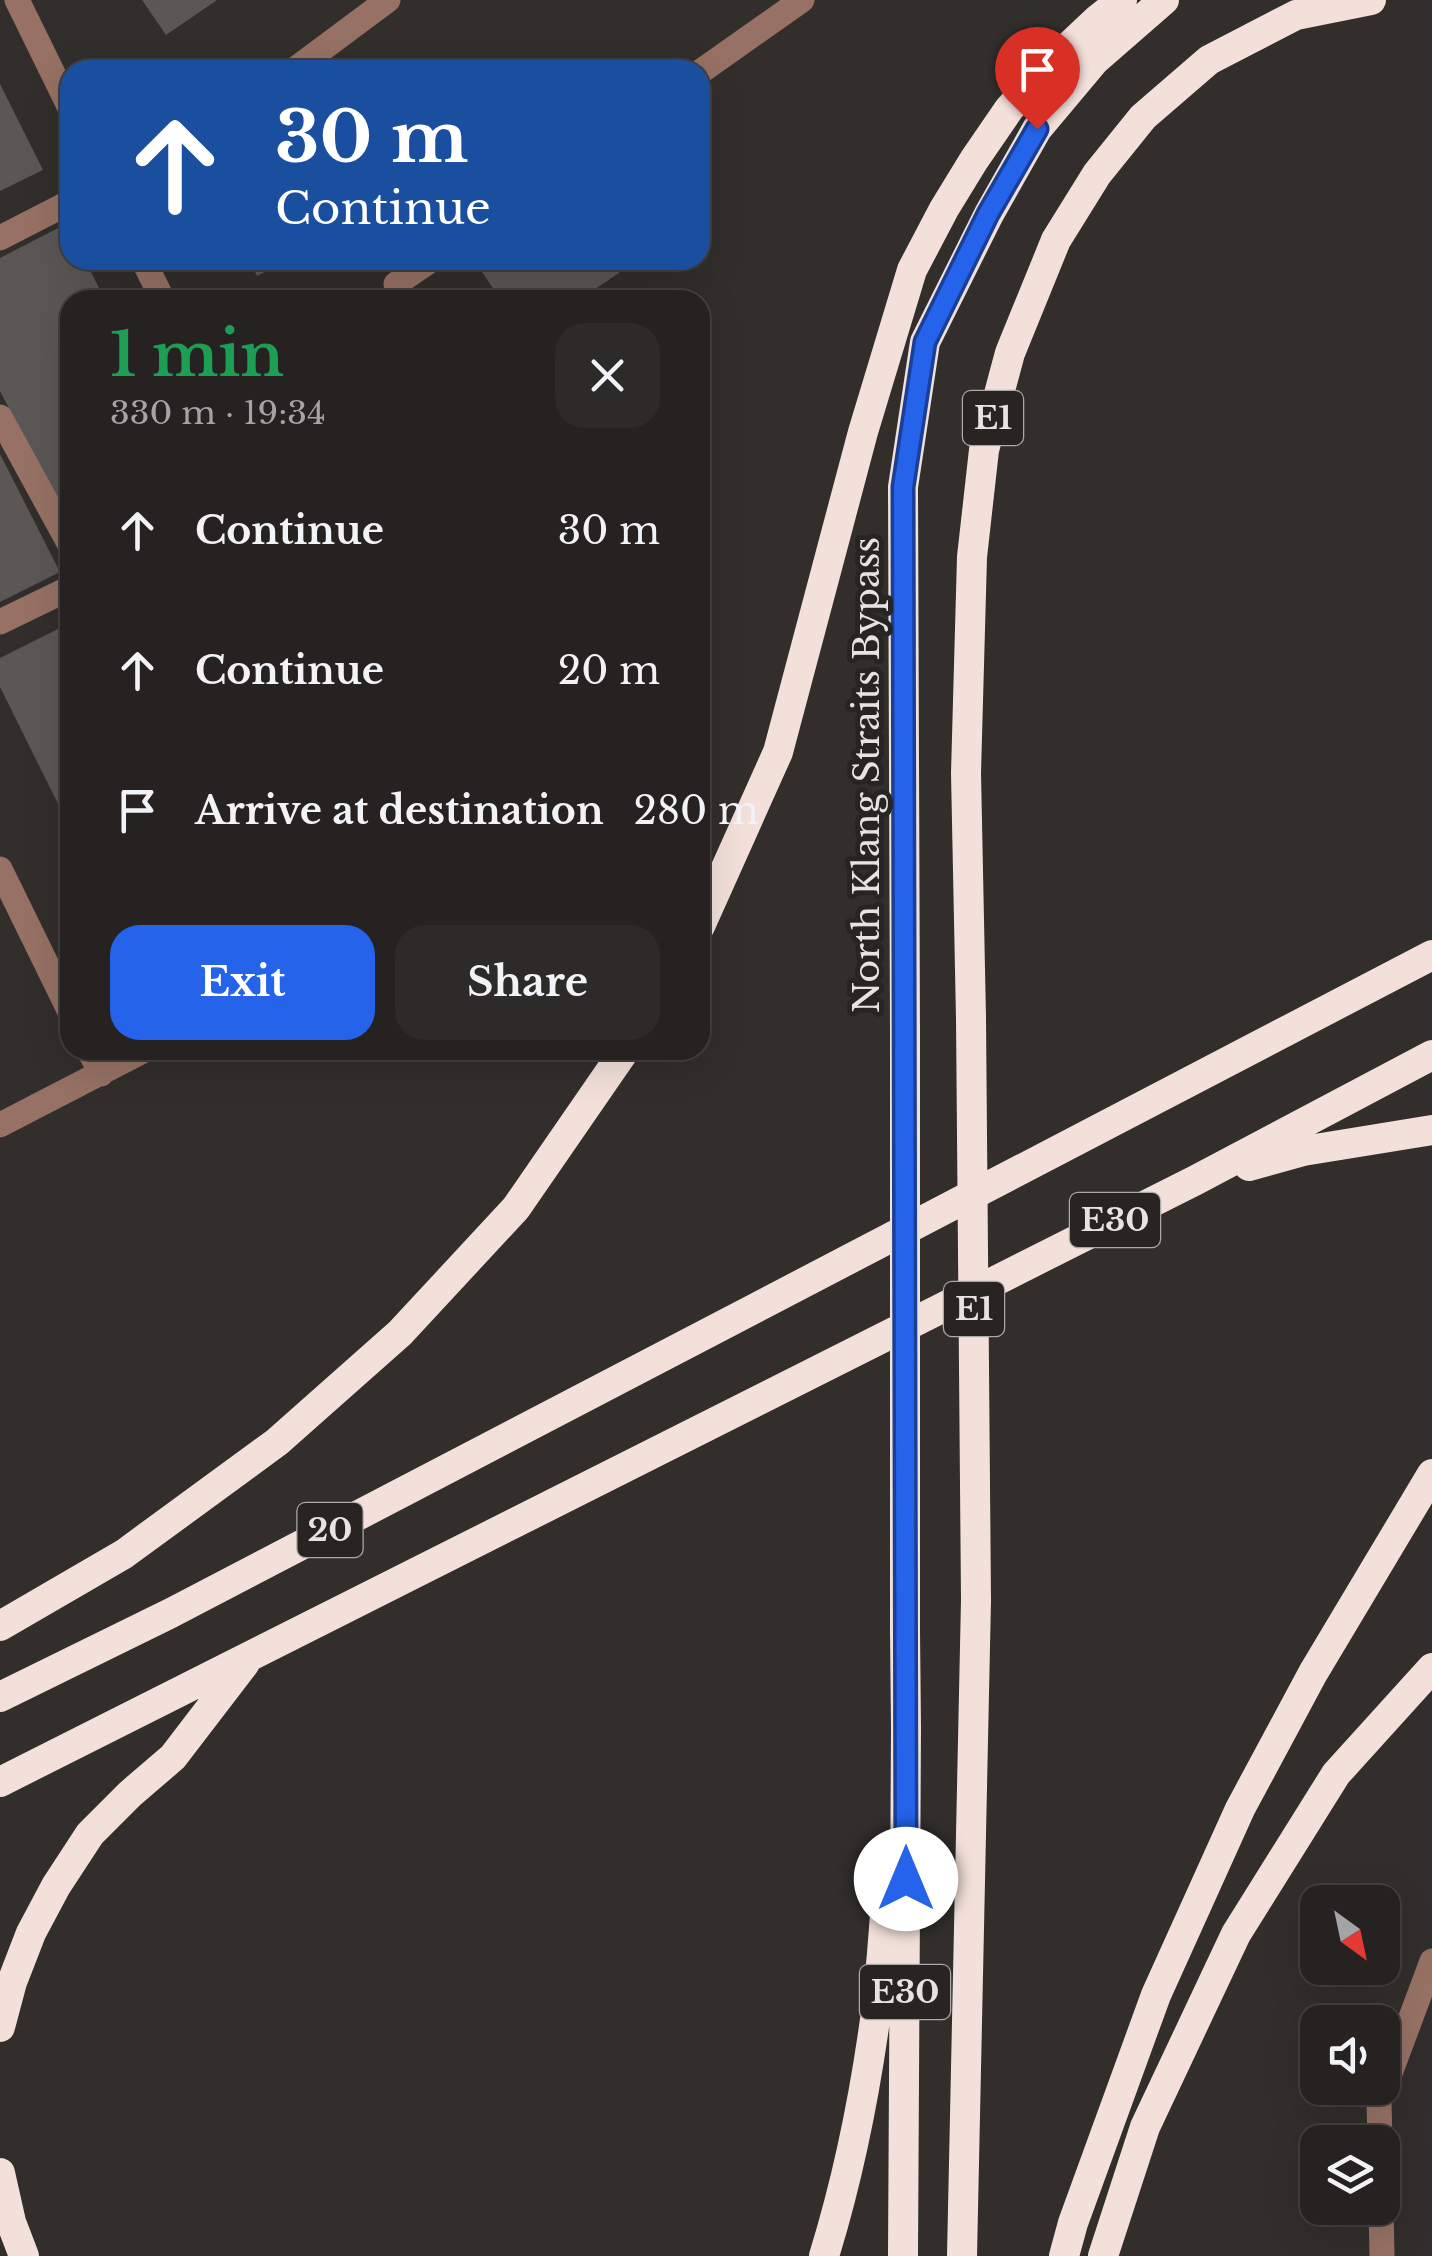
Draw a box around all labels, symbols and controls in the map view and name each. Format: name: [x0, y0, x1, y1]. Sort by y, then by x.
pin: [995, 27, 1080, 130]
icon: arrive: [1010, 42, 1065, 97]
text: 30 m: [275, 94, 468, 181]
icon: ahead: [110, 100, 240, 230]
text: Continue: [275, 180, 491, 236]
text: 1 min: [110, 318, 284, 392]
button: close: [555, 323, 660, 428]
road number: E1: [963, 391, 1023, 445]
text: 330 m · 19:34: [110, 393, 326, 433]
icon: ahead: [110, 503, 165, 558]
text: Continue: [195, 507, 384, 554]
text: 30 m: [558, 507, 660, 554]
street label: North Klang Straits Bypass: [845, 537, 888, 1013]
icon: ahead: [110, 643, 165, 698]
text: Continue: [195, 647, 384, 694]
text: 20 m: [558, 647, 660, 694]
icon: arrive: [110, 783, 165, 838]
text: Arrive at destination: [195, 787, 604, 834]
text: 280 m: [634, 787, 759, 834]
button: Exit: [110, 925, 375, 1040]
button: Share: [395, 925, 660, 1040]
road number: E30: [1070, 1193, 1160, 1247]
road number: E1: [944, 1282, 1004, 1336]
road number: 20: [298, 1503, 362, 1557]
position arrow: [854, 1827, 958, 1931]
north arrow: [1300, 1885, 1400, 1985]
map controls: [1300, 1885, 1400, 2225]
road number: E30: [860, 1965, 950, 2019]
button: sound: [1300, 2005, 1400, 2105]
button: layers: [1300, 2125, 1400, 2225]

